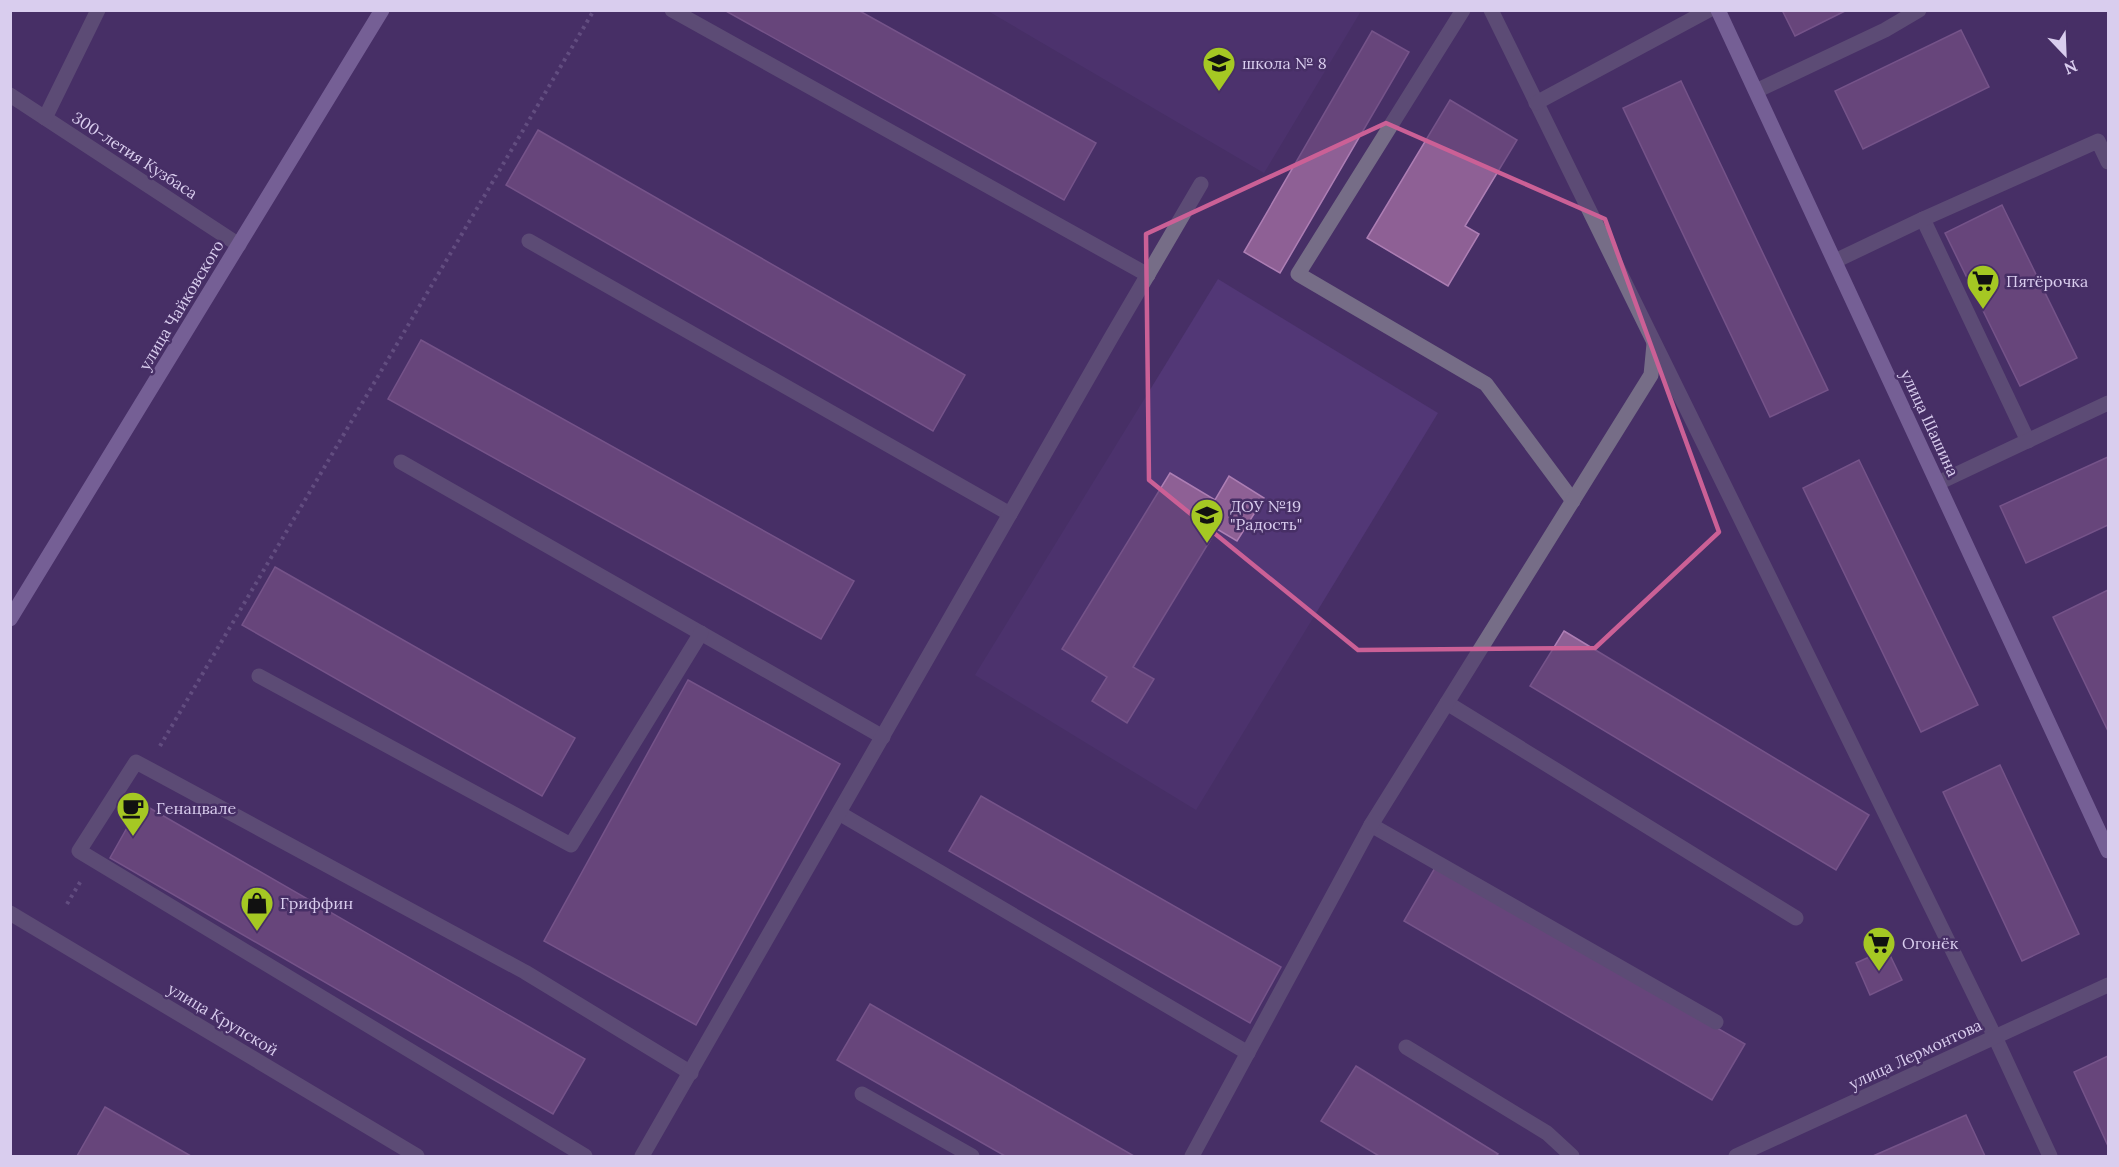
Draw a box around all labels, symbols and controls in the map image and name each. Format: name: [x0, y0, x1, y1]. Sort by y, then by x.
north arrow: [2035, 24, 2095, 84]
school or university icon: школа № 8: [1201, 45, 1237, 92]
place label: школа № 8: [1242, 53, 1327, 73]
text: N: [2061, 56, 2080, 79]
street label: 300-летия Кузбаса: [68, 107, 202, 203]
street label: улица Чайковского: [134, 236, 228, 374]
supermarket icon: Пятёрочка: [1965, 263, 2001, 310]
place label: Пятёрочка: [2006, 271, 2088, 291]
street label: улица Шашина: [1896, 366, 1964, 480]
place label: ДОУ №19 "Радость": [1230, 496, 1302, 534]
school or university icon: ДОУ №19 "Радость": [1189, 497, 1225, 544]
cafe icon: Генацвале: [115, 790, 151, 837]
place label: Генацвале: [156, 798, 237, 818]
shop icon: Гриффин: [239, 885, 275, 932]
place label: Гриффин: [280, 893, 353, 913]
supermarket icon: Огонёк: [1861, 925, 1897, 972]
place label: Огонёк: [1902, 933, 1959, 953]
street label: улица Крупской: [164, 978, 282, 1060]
street label: улица Лермонтова: [1845, 1014, 1985, 1094]

